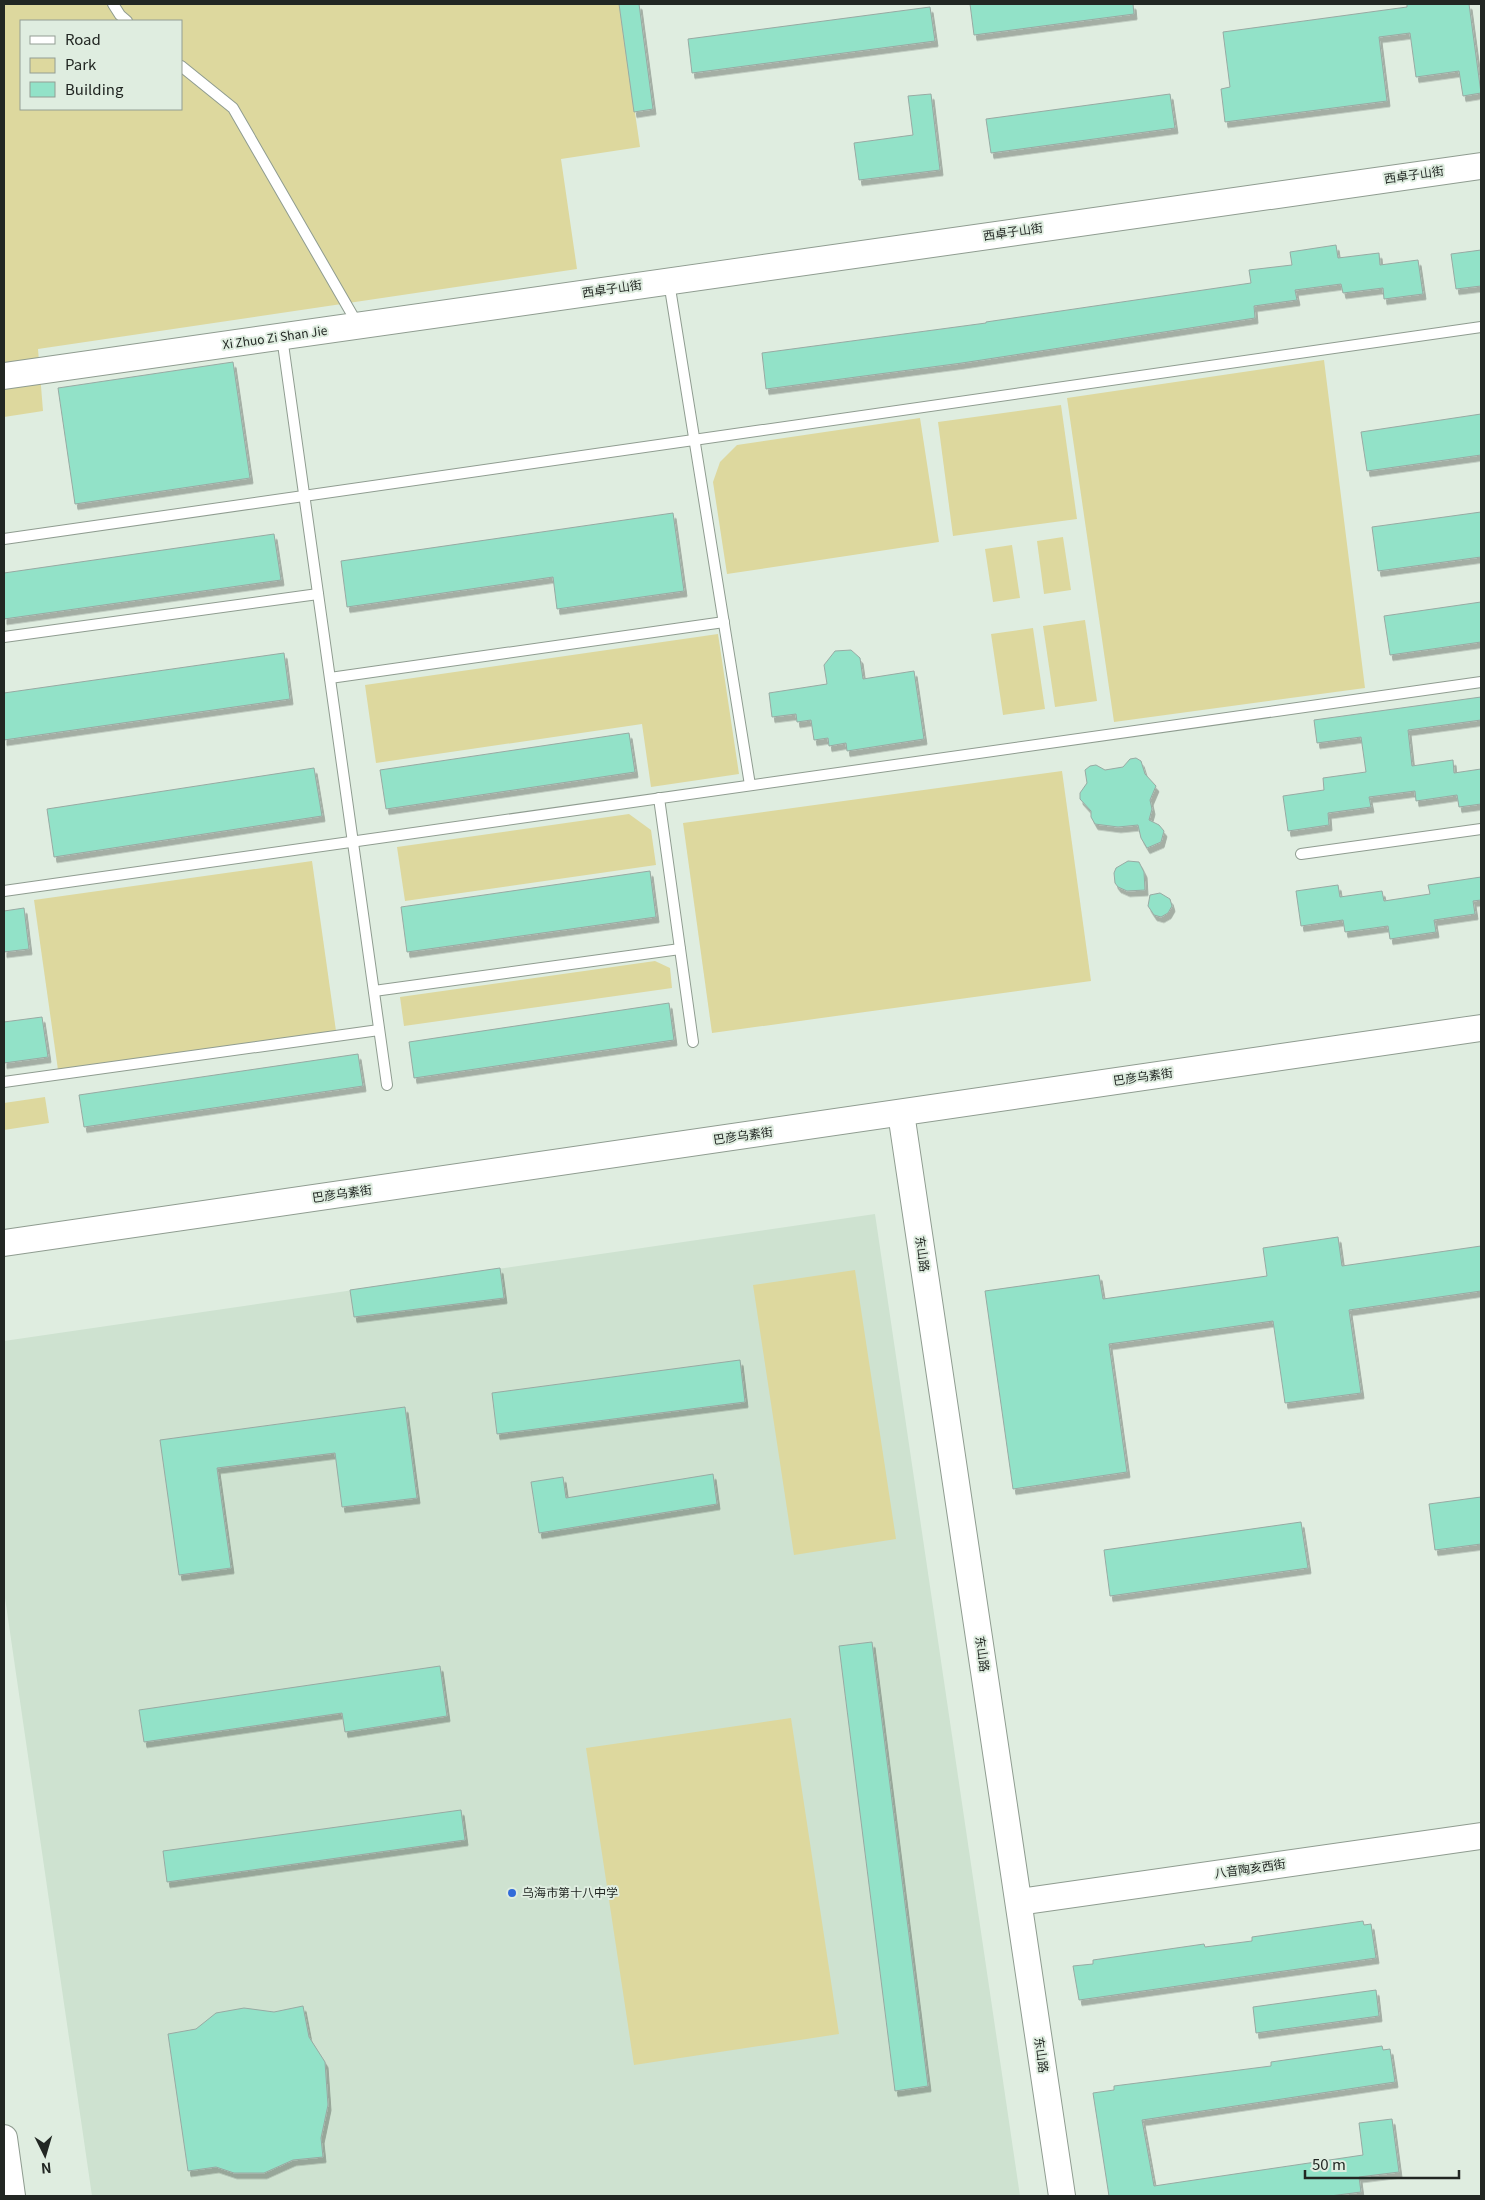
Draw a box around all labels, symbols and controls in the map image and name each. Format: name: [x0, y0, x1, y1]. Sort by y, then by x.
legend: [20, 20, 182, 110]
text: Road: [65, 28, 101, 49]
text: Park: [65, 53, 97, 74]
text: Building: [65, 78, 124, 99]
street label: 西卓子山街: [1383, 161, 1445, 186]
street label: 西卓子山街: [982, 218, 1044, 243]
street label: 西卓子山街: [581, 275, 643, 300]
street label: Xi Zhuo Zi Shan Jie: [221, 321, 329, 352]
street label: 巴彦乌素街: [1112, 1063, 1174, 1088]
street label: 巴彦乌素街: [712, 1122, 774, 1147]
street label: 巴彦乌素街: [311, 1180, 373, 1205]
street label: 东山路: [913, 1235, 934, 1273]
street label: 东山路: [973, 1635, 994, 1673]
street label: 八音陶亥西街: [1213, 1854, 1287, 1881]
place label: 乌海市第十八中学: [522, 1883, 618, 1900]
marker: 乌海市第十八中学: [506, 1887, 518, 1899]
street label: 东山路: [1032, 2036, 1053, 2074]
north arrow: [20, 2130, 70, 2180]
scale bar: [1305, 2148, 1459, 2180]
text: 50 m: [1312, 2153, 1346, 2174]
text: N: [40, 2159, 52, 2179]

